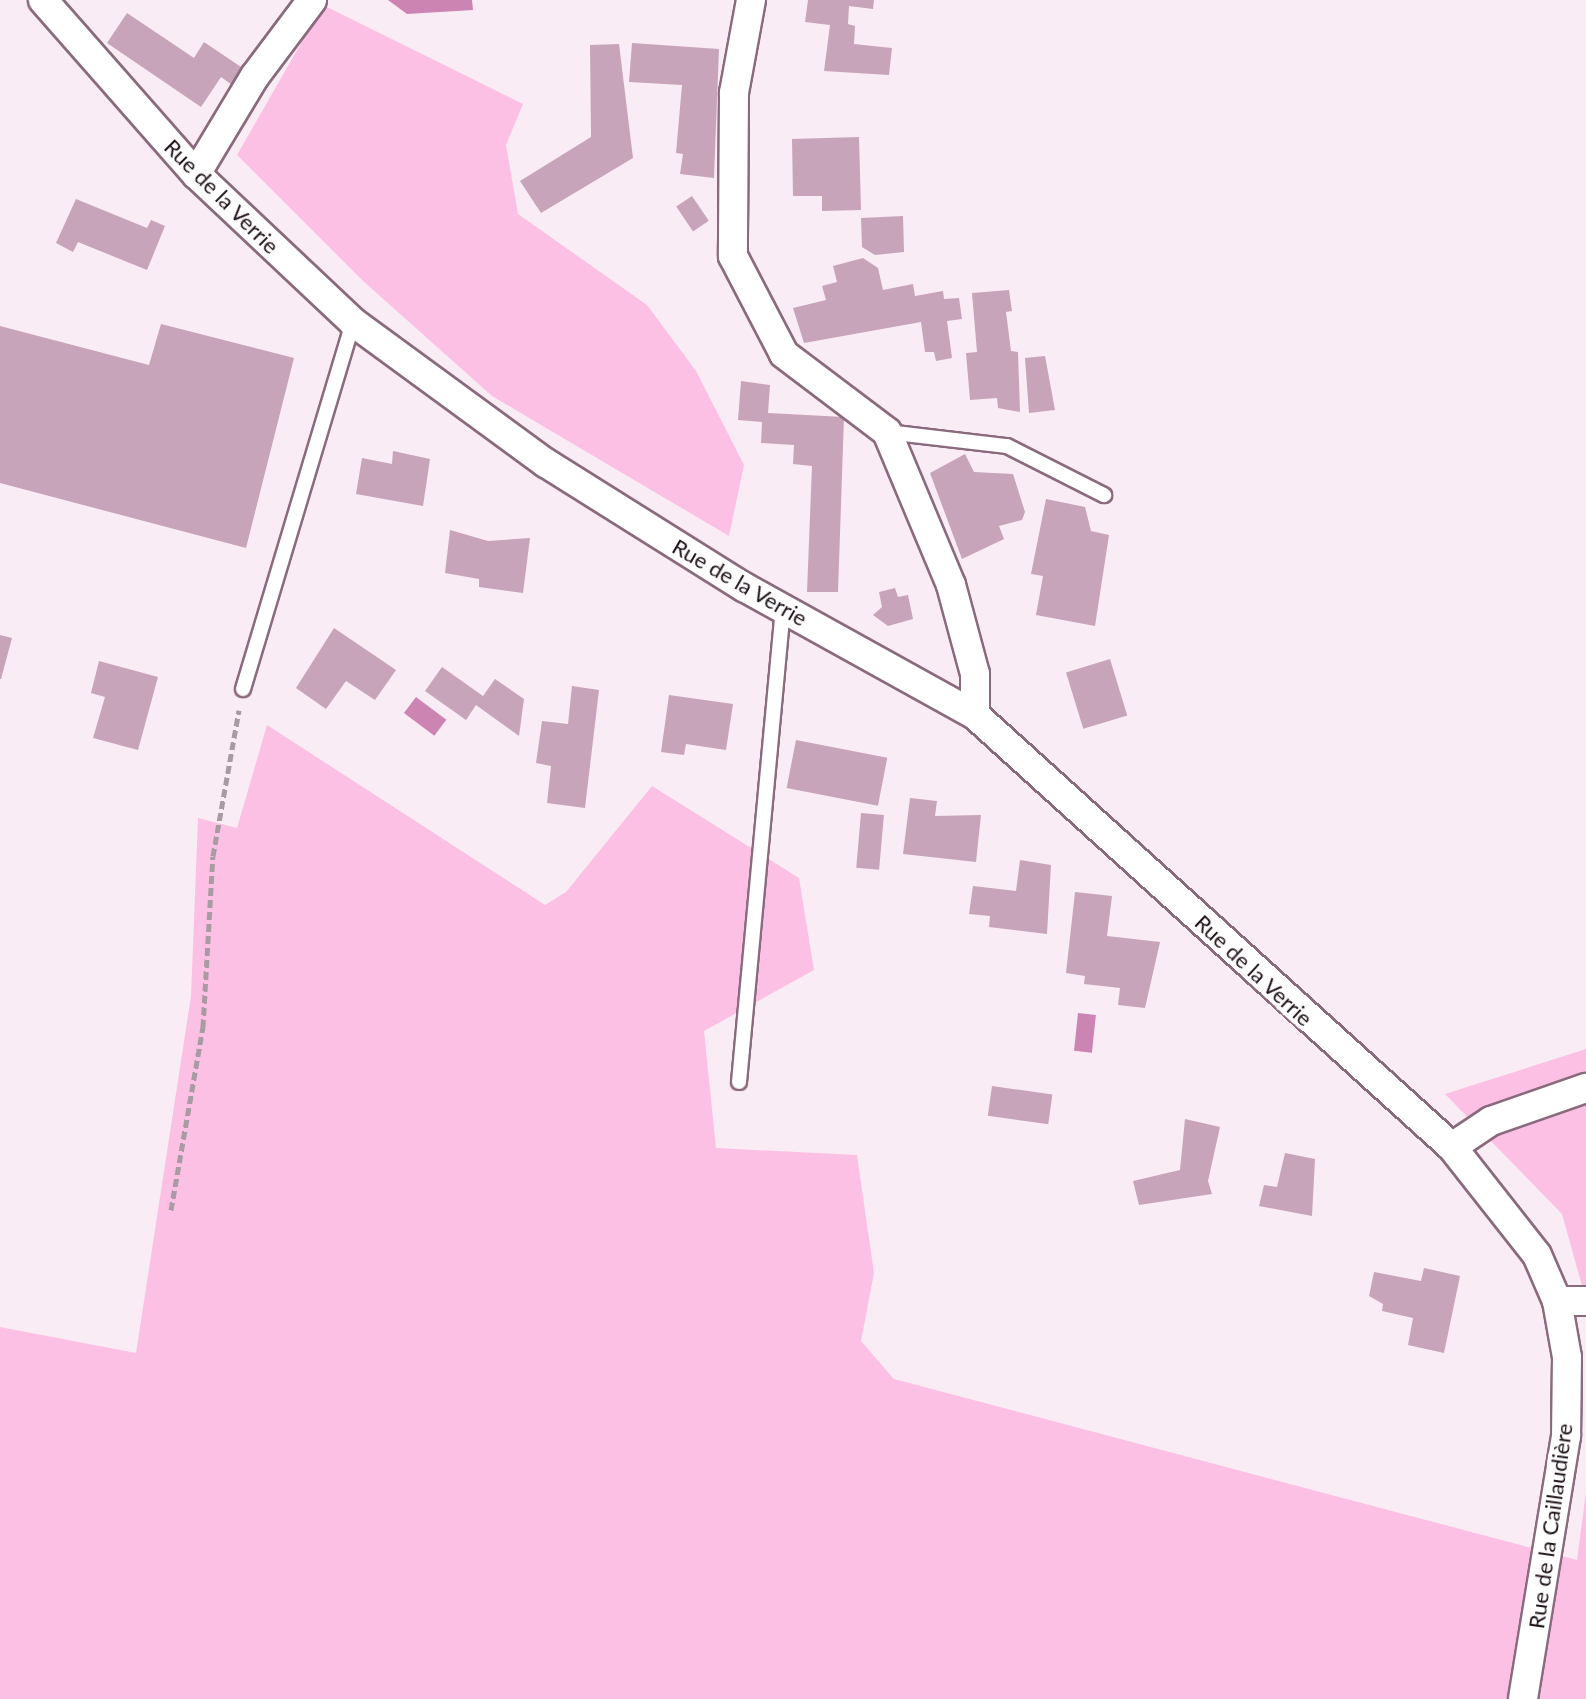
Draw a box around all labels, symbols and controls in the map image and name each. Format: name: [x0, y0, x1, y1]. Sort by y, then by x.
street label: Rue de la Verrie: [159, 133, 285, 259]
street label: Rue de la Verrie: [668, 533, 812, 631]
street label: Rue de la Verrie: [1189, 909, 1319, 1031]
street label: Rue de la Caillaudière: [1523, 1422, 1577, 1630]

